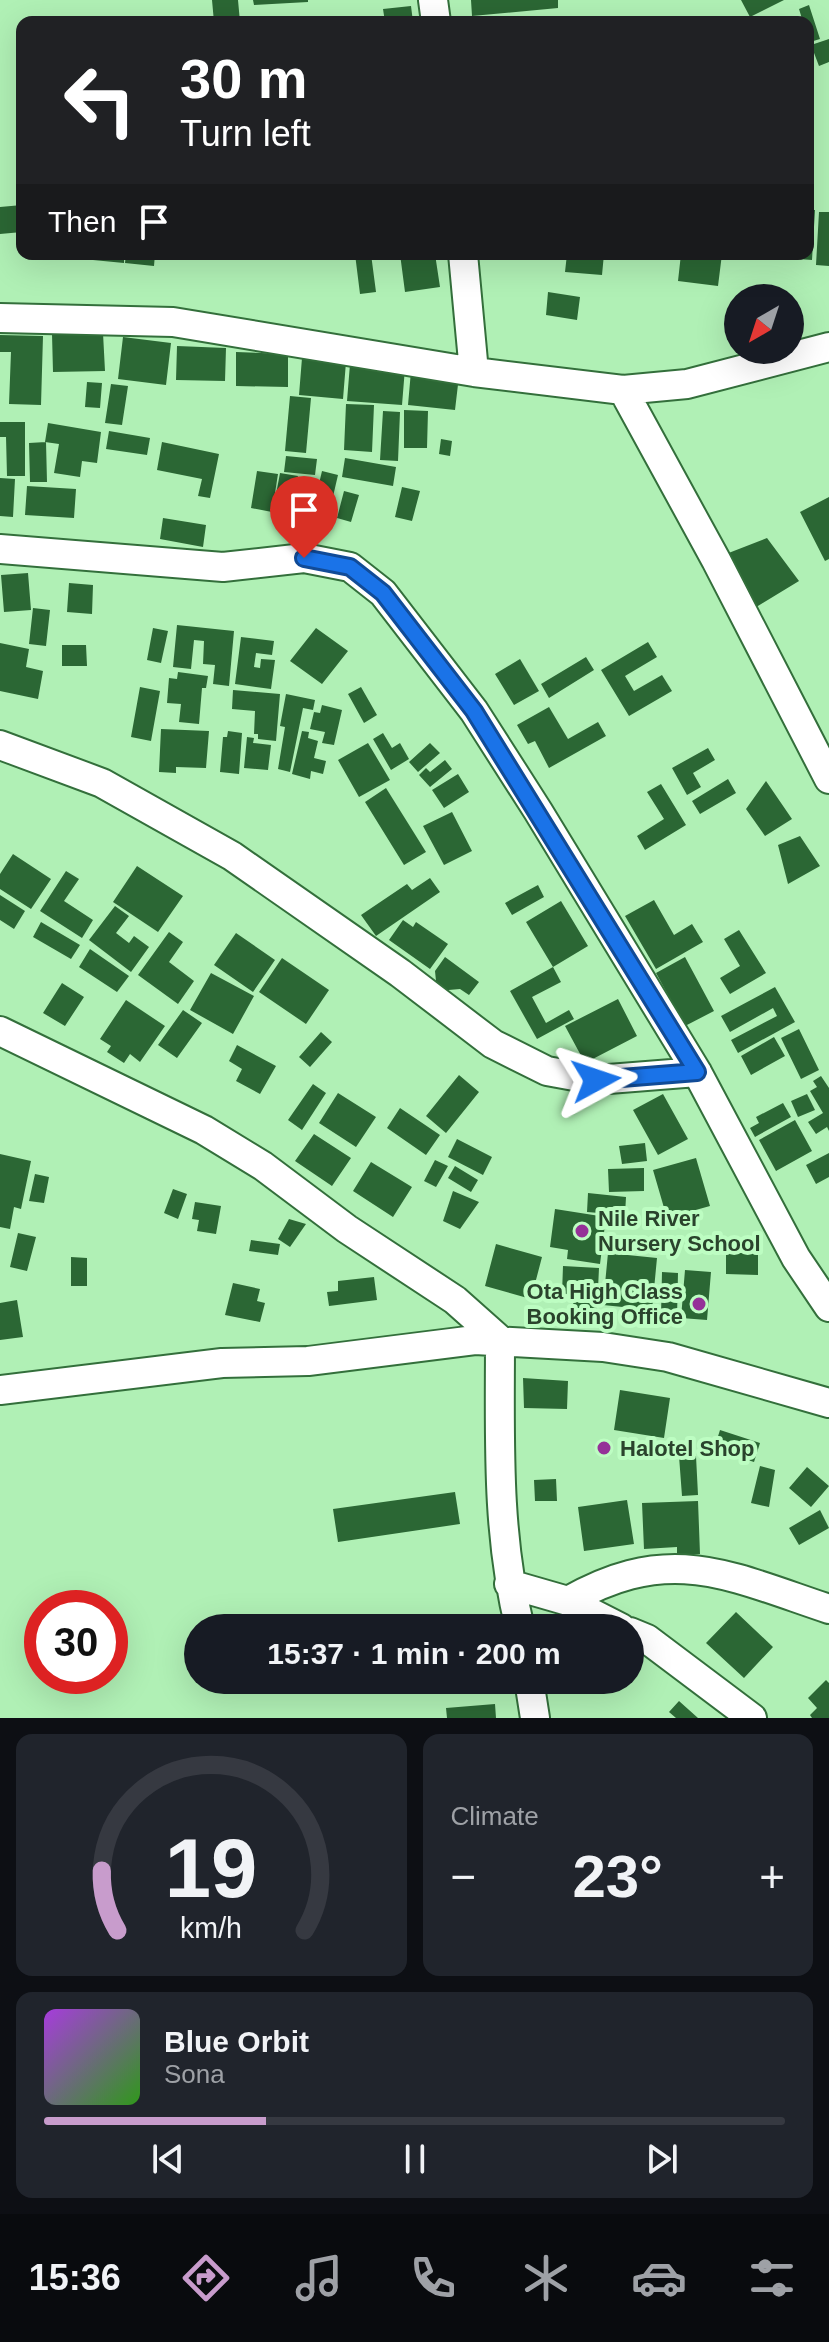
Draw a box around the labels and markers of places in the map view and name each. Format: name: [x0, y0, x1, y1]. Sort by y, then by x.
pin: [270, 476, 338, 558]
place label: Nile River Nursery School: [598, 1206, 761, 1256]
marker: Nile River Nursery School: [573, 1222, 591, 1240]
place label: Ota High Class Booking Office: [527, 1279, 683, 1329]
marker: Ota High Class Booking Office: [690, 1295, 708, 1313]
place label: Halotel Shop: [620, 1436, 754, 1461]
marker: Halotel Shop: [595, 1439, 613, 1457]

